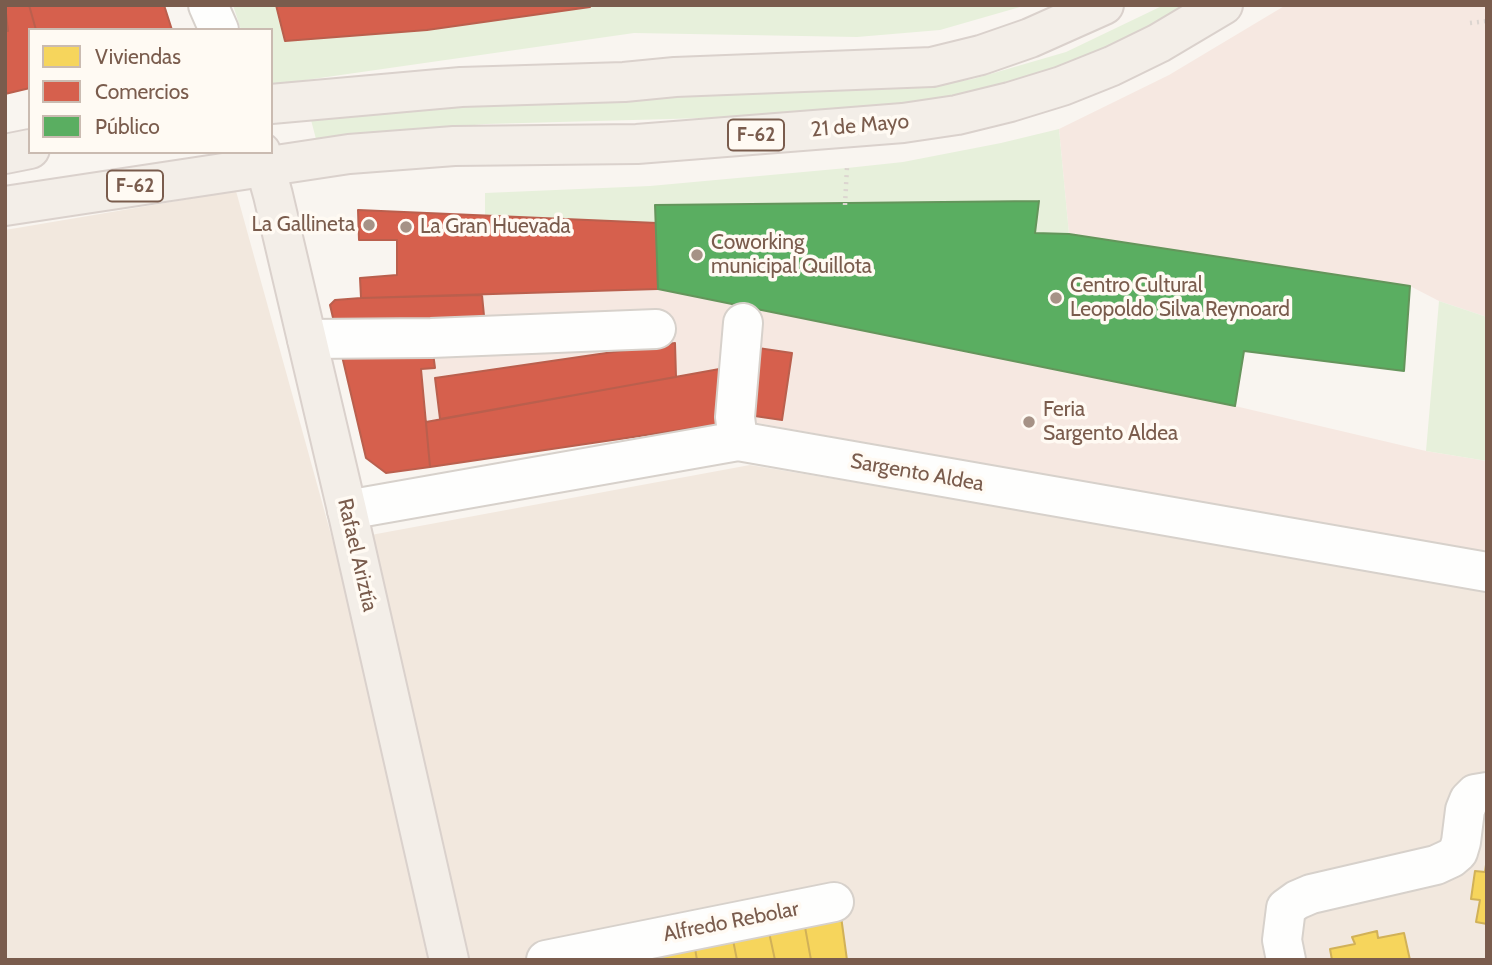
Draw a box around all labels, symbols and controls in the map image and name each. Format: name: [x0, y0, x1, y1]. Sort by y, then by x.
legend: [28, 28, 273, 154]
text: Viviendas: [95, 44, 181, 69]
text: Comercios: [95, 79, 189, 104]
street label: 21 de Mayo: [810, 109, 910, 143]
text: Público: [95, 114, 160, 139]
road number: F-62: [728, 119, 784, 150]
road number: F-62: [107, 170, 163, 202]
place label: La Gallineta: [251, 212, 355, 238]
place label: La Gran Huevada: [420, 214, 571, 240]
marker: La Gallineta: [361, 217, 377, 233]
marker: La Gran Huevada: [398, 219, 414, 235]
place label: Coworking municipal Quillota: [711, 230, 872, 280]
marker: Coworking municipal Quillota: [689, 247, 705, 263]
place label: Centro Cultural Leopoldo Silva Reynoard: [1070, 273, 1290, 323]
marker: Centro Cultural Leopoldo Silva Reynoard: [1048, 290, 1064, 306]
place label: Feria Sargento Aldea: [1043, 397, 1178, 447]
marker: Feria Sargento Aldea: [1021, 414, 1037, 430]
street label: Sargento Aldea: [848, 449, 986, 497]
street label: Rafael Ariztía: [332, 496, 382, 614]
street label: Alfredo Rebolar: [661, 897, 801, 947]

